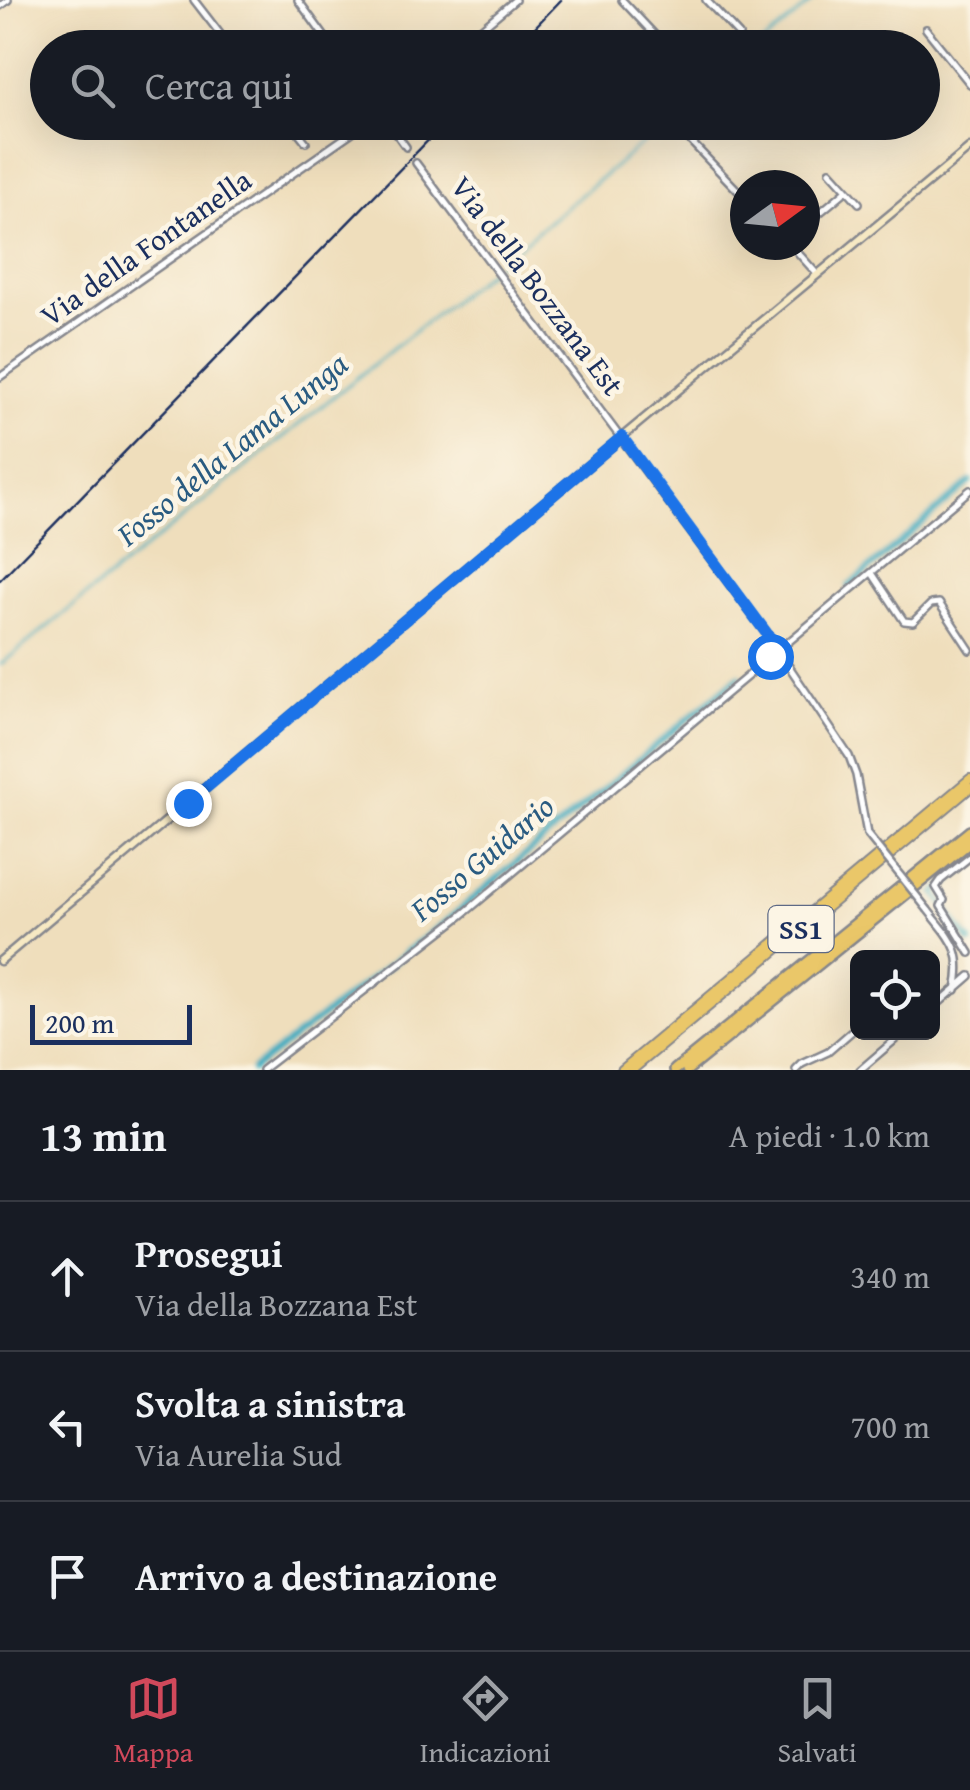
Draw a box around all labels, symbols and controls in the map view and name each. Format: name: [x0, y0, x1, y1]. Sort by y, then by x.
search box: [30, 30, 940, 140]
text: Cerca qui: [145, 57, 293, 113]
icon: search: [65, 58, 120, 113]
street label: Via della Fontanella: [31, 158, 260, 337]
street label: Via della Bozzana Est: [441, 166, 635, 405]
north arrow: [730, 170, 820, 260]
water label: Fosso della Lama Lunga: [105, 340, 358, 557]
route start: [748, 634, 794, 680]
route end: [166, 781, 212, 827]
water label: Fosso Guidario: [399, 783, 564, 933]
road number: SS1: [768, 906, 834, 952]
map controls: [850, 950, 940, 1040]
button: locate: [850, 950, 940, 1040]
scale bar: [30, 1000, 192, 1044]
text: 200 m: [45, 1002, 114, 1043]
text: 13 min: [40, 1105, 167, 1166]
text: A piedi · 1.0 km: [729, 1112, 930, 1159]
text: Prosegui: [135, 1225, 283, 1281]
icon: ahead: [40, 1249, 95, 1304]
text: 340 m: [851, 1253, 930, 1300]
text: Via della Bozzana Est: [135, 1281, 417, 1328]
text: Svolta a sinistra: [135, 1375, 405, 1431]
icon: left: [40, 1399, 95, 1454]
text: 700 m: [851, 1403, 930, 1450]
text: Via Aurelia Sud: [135, 1431, 342, 1478]
text: Arrivo a destinazione: [135, 1548, 497, 1604]
icon: arrive: [40, 1549, 95, 1604]
tab: Mappa: [113, 1671, 193, 1772]
tab: Indicazioni: [420, 1671, 551, 1772]
tab: Salvati: [777, 1671, 857, 1772]

